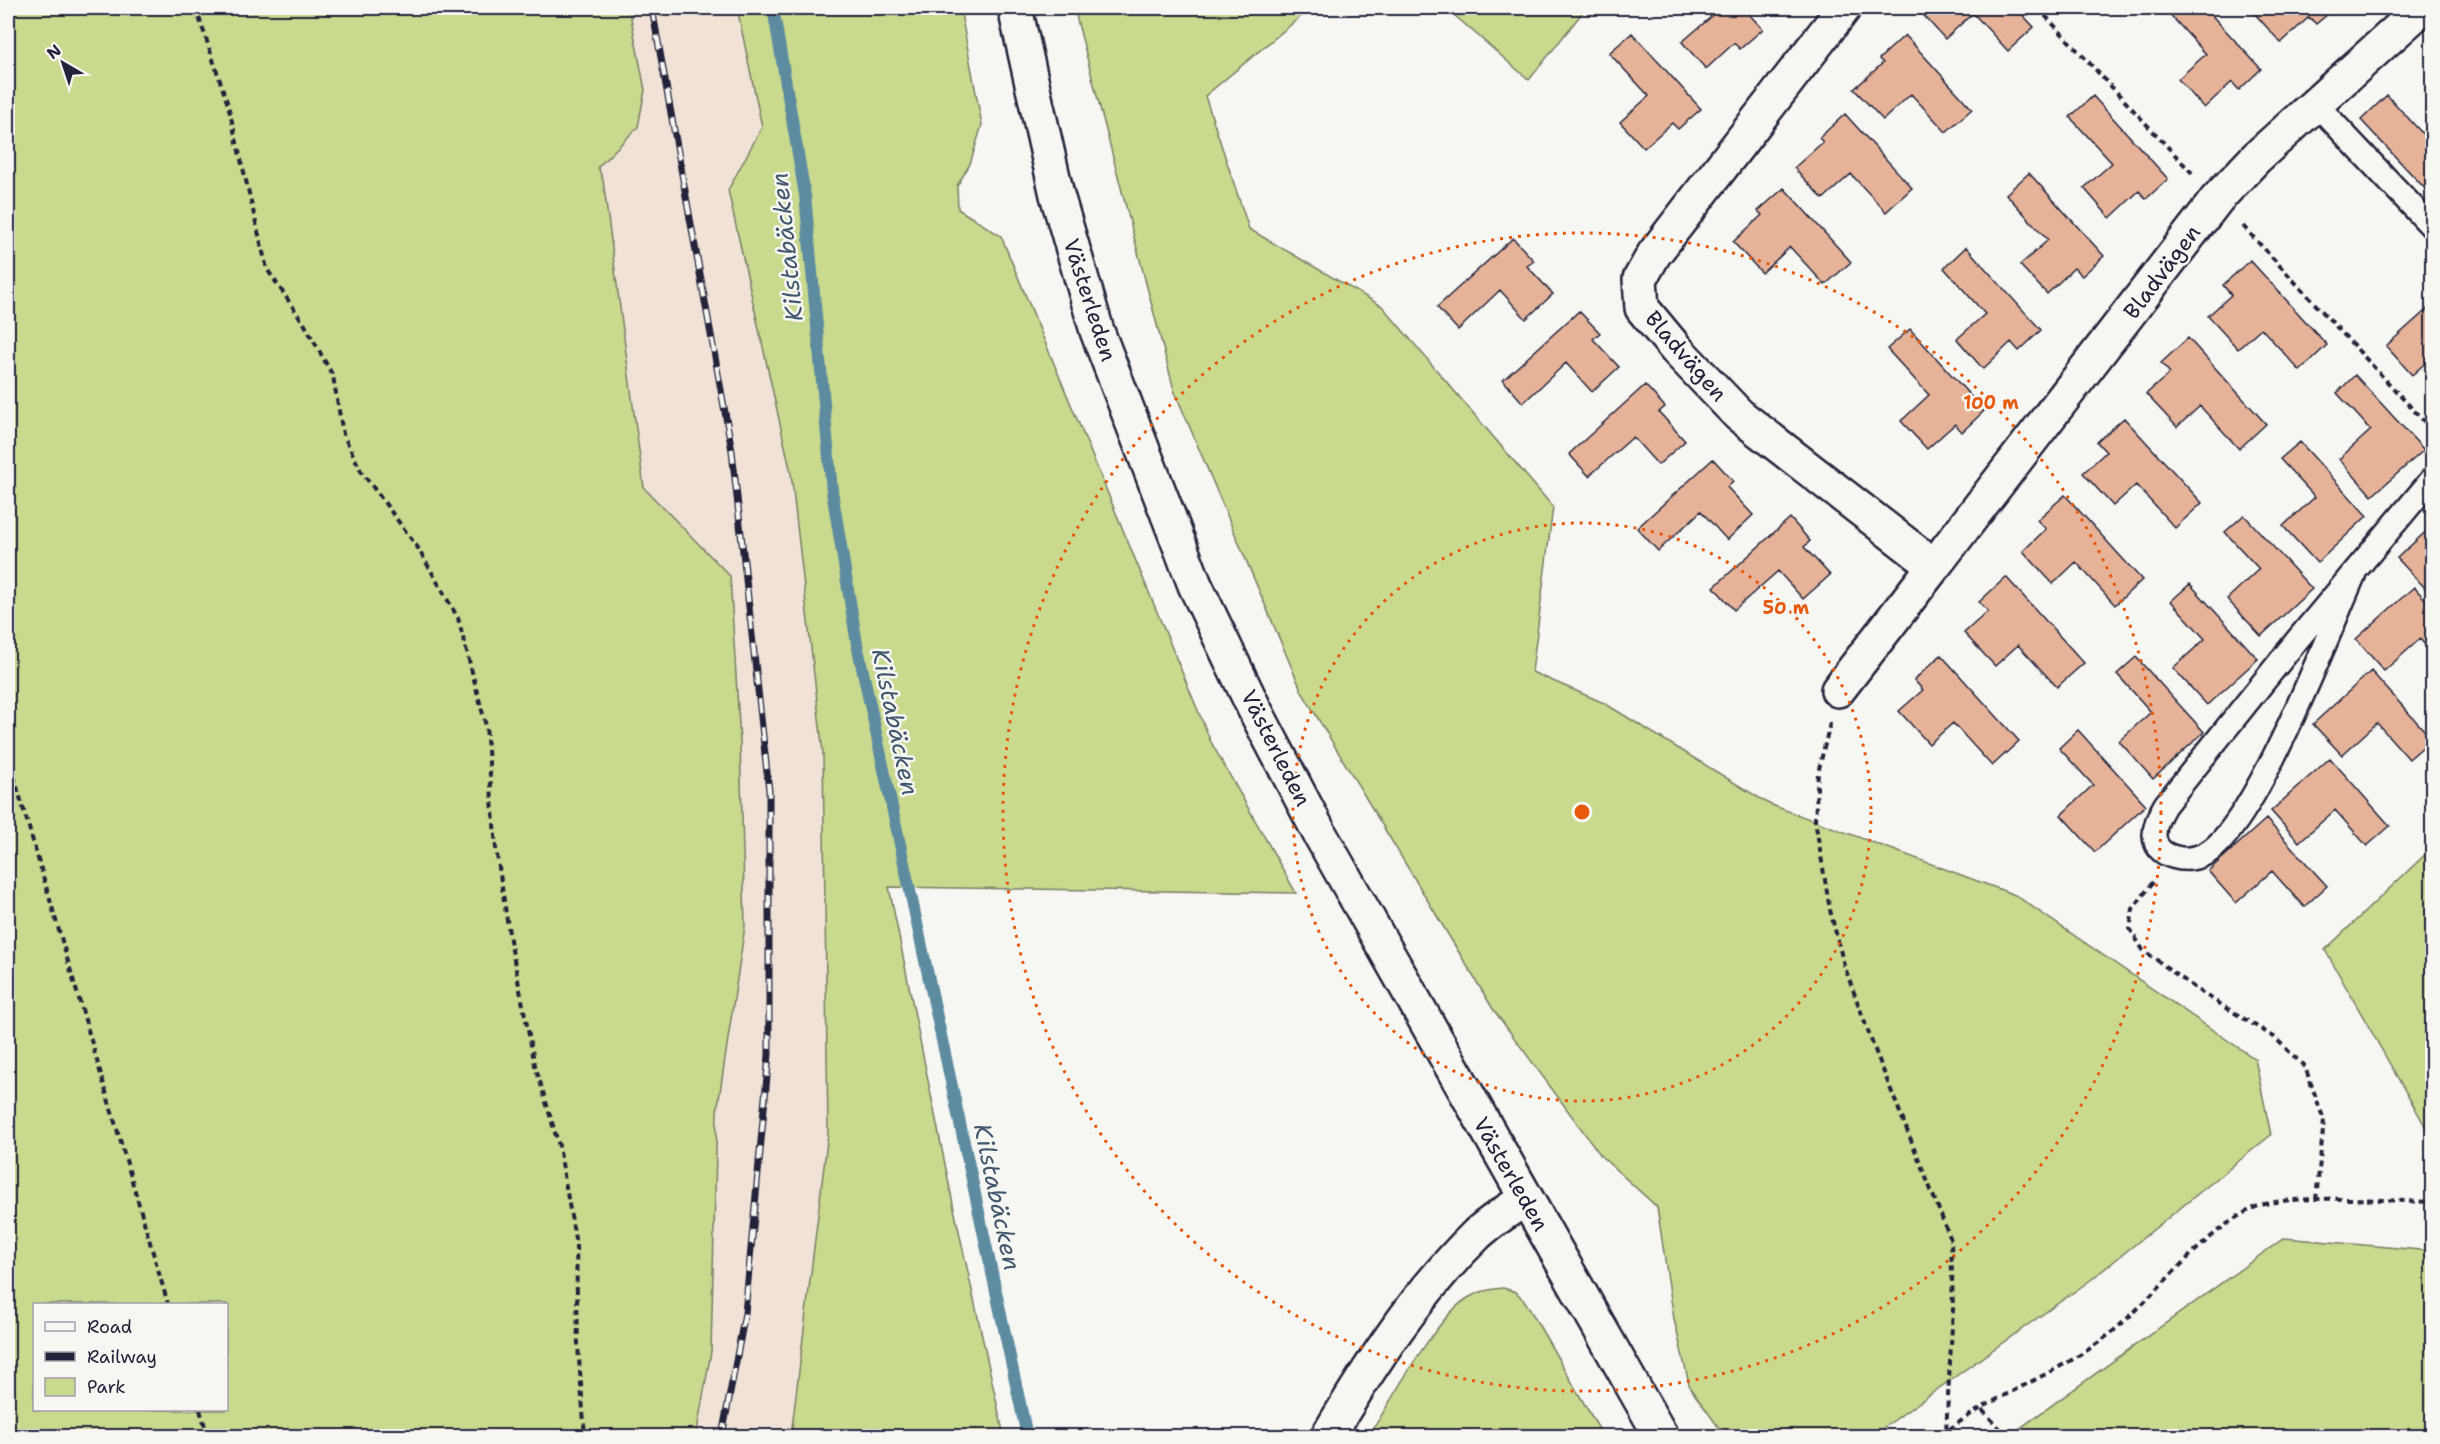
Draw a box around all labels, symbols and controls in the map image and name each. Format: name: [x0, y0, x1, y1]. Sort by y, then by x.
north arrow: [33, 33, 93, 93]
text: N: [42, 40, 65, 64]
water label: Kilstabäcken: [763, 171, 811, 323]
street label: Bladvägen: [2117, 219, 2207, 325]
street label: Västerleden: [1057, 235, 1123, 365]
street label: Bladvägen: [1639, 305, 1733, 407]
text: 100 m: [1963, 391, 2019, 415]
text: 50 m: [1763, 596, 1810, 620]
water label: Kilstabäcken: [864, 646, 926, 798]
street label: Västerleden: [1234, 685, 1318, 811]
centre of rings: [1572, 802, 1592, 822]
street label: Västerleden: [1467, 1112, 1555, 1236]
water label: Kilstabäcken: [966, 1121, 1028, 1273]
legend: [33, 1303, 228, 1411]
text: Road: [87, 1315, 132, 1339]
text: Railway: [87, 1345, 157, 1369]
text: Park: [87, 1375, 126, 1399]

